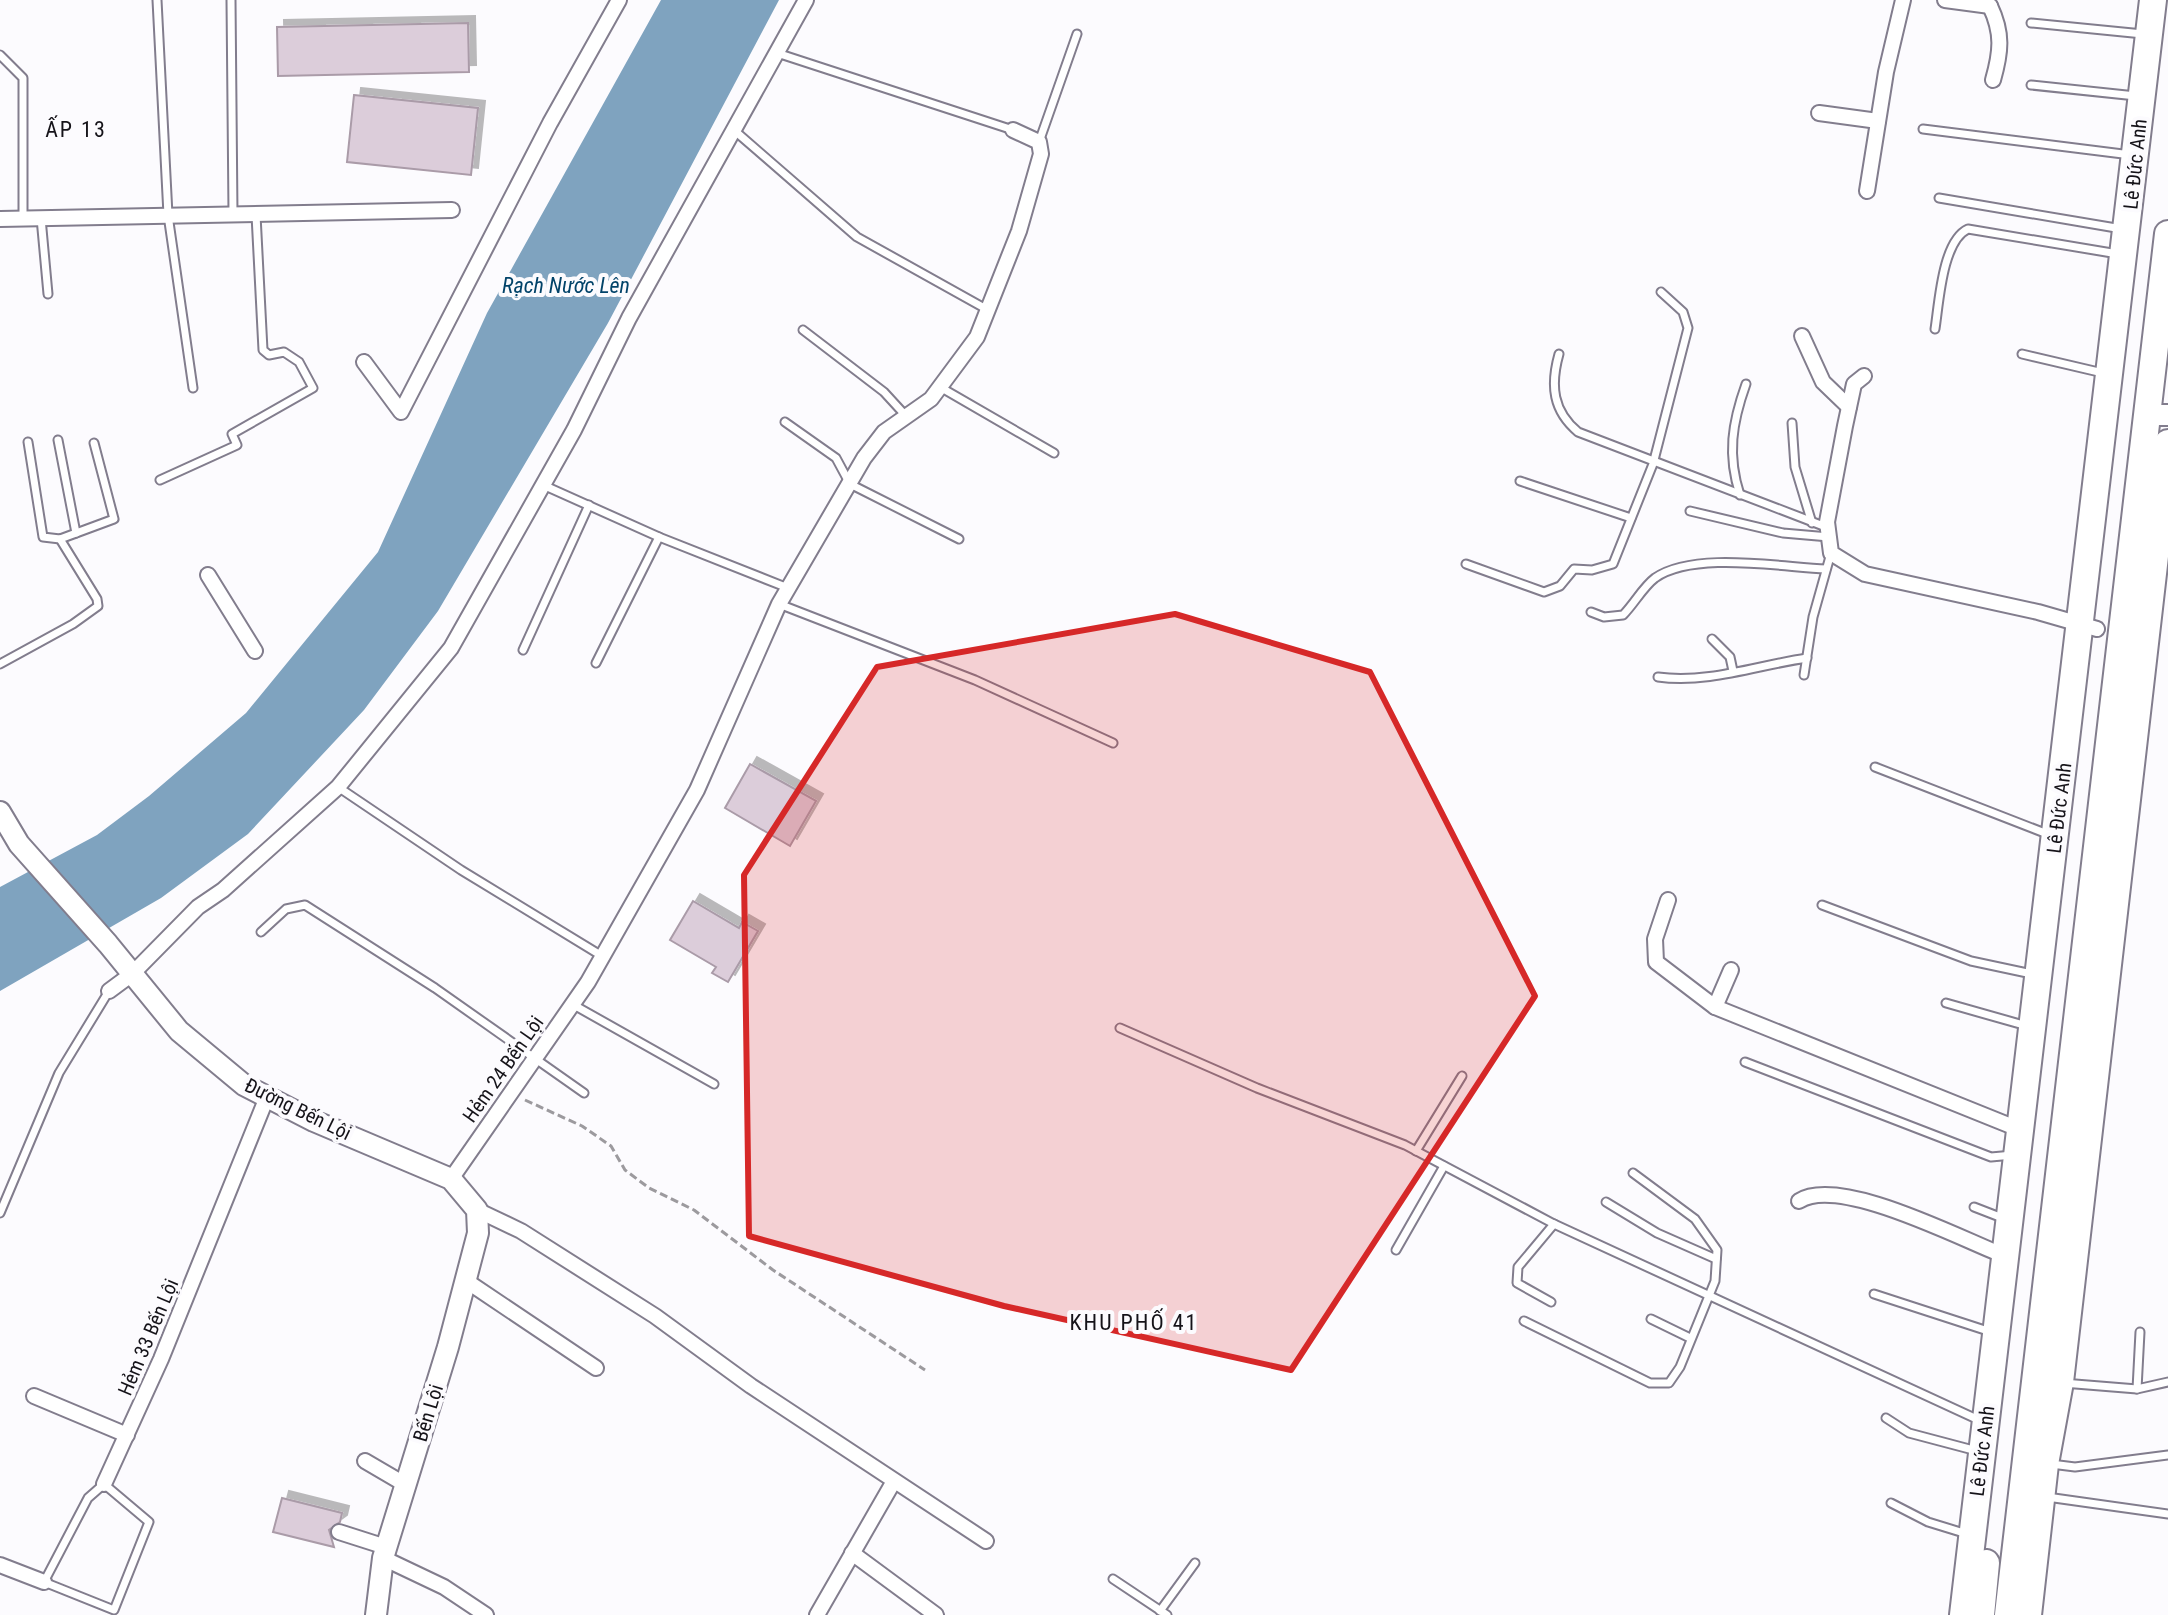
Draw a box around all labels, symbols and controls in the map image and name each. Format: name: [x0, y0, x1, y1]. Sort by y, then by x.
district label: ẤP 13: [45, 115, 107, 142]
street label: Lê Đức Anh: [2118, 118, 2152, 210]
water label: Rạch Nước Lên: [502, 273, 630, 298]
street label: Lê Đức Anh: [2042, 761, 2076, 855]
street label: Hẻm 24 Bến Lội: [457, 1011, 549, 1127]
street label: Đường Bến Lội: [241, 1073, 355, 1145]
street label: Hẻm 33 Bến Lội: [113, 1275, 183, 1399]
district label: KHU PHỐ 41: [1070, 1308, 1198, 1335]
street label: Bến Lội: [408, 1381, 448, 1445]
street label: Lê Đức Anh: [1965, 1404, 1999, 1498]

